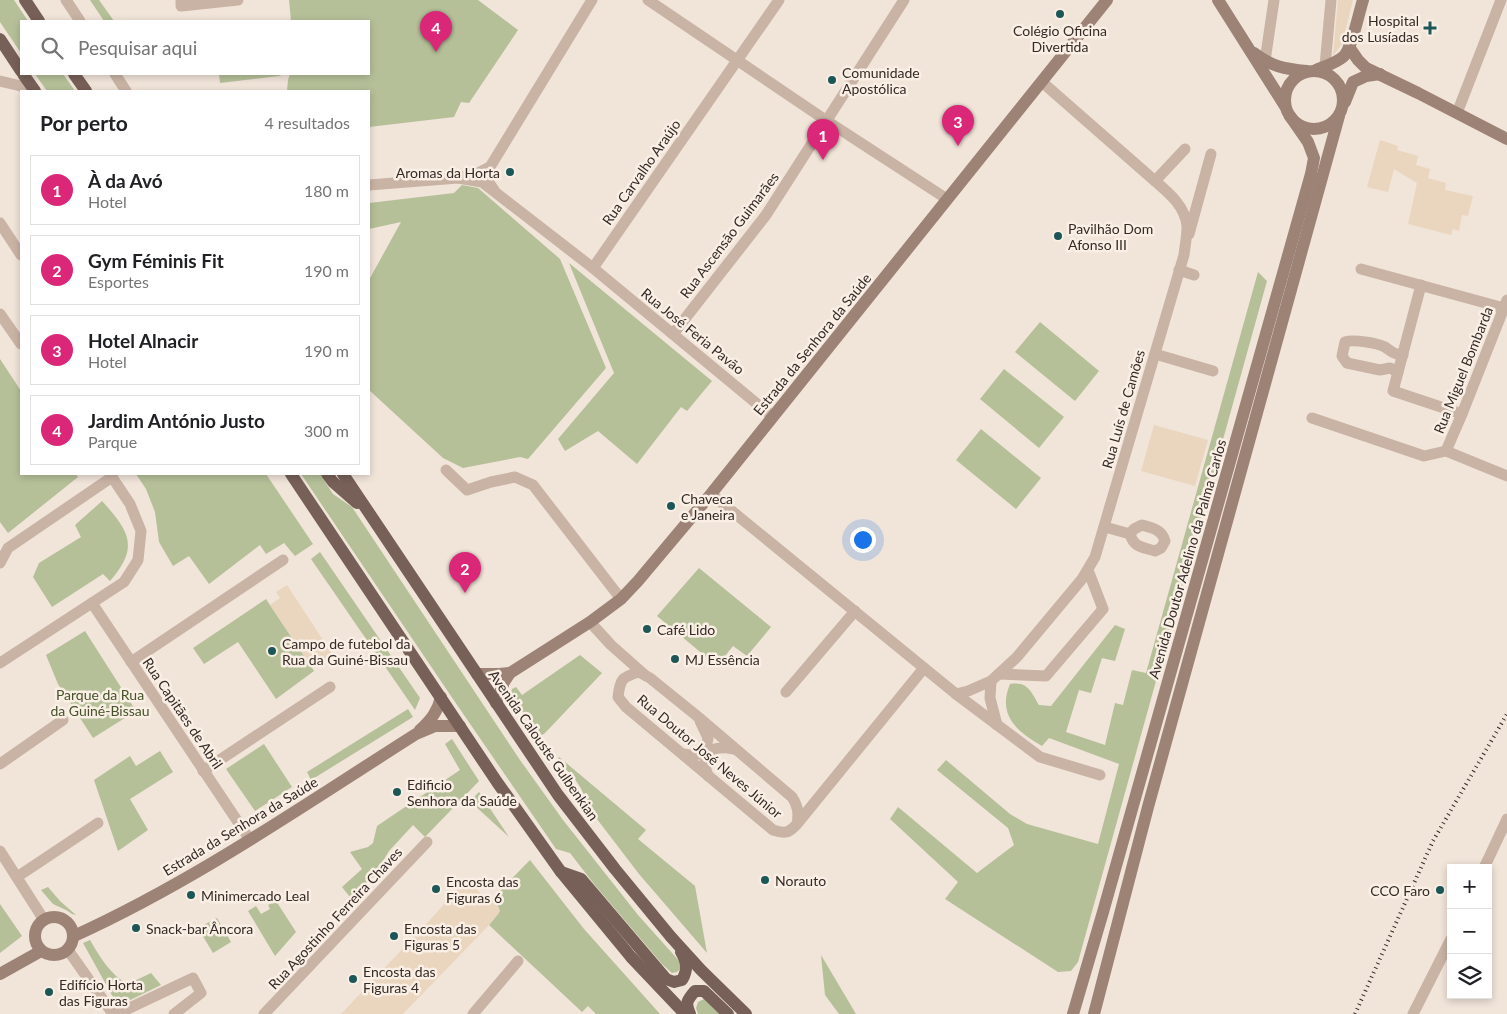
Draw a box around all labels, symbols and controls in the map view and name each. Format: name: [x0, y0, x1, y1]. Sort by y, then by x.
marker: Colégio Oficina Divertida: [1054, 8, 1066, 20]
pin: 4: [420, 11, 452, 52]
place label: Hospital dos Lusíadas: [1342, 12, 1419, 45]
search box: [20, 20, 370, 75]
marker: Hospital dos Lusíadas: [1423, 21, 1437, 35]
place label: Colégio Oficina Divertida: [1013, 22, 1107, 55]
icon: search: [38, 34, 66, 62]
text: Pesquisar aqui: [78, 36, 197, 59]
place label: Comunidade Apostólica: [842, 64, 920, 97]
marker: Comunidade Apostólica: [826, 74, 838, 86]
pin: 3: [942, 105, 974, 146]
text: Por perto: [40, 110, 128, 135]
text: 4 resultados: [264, 113, 350, 132]
street label: Rua Carvalho Araújo: [598, 116, 684, 228]
pin: 1: [807, 119, 839, 160]
place label: Aromas da Horta: [396, 164, 500, 181]
marker: Aromas da Horta: [504, 166, 516, 178]
text: À da Avó: [88, 169, 163, 192]
street label: Rua Ascensão Guimarães: [676, 169, 782, 301]
text: 1: [52, 181, 62, 200]
text: 180 m: [304, 181, 349, 200]
text: Hotel: [88, 192, 127, 211]
place label: Pavilhão Dom Afonso III: [1068, 220, 1153, 253]
marker: Pavilhão Dom Afonso III: [1052, 230, 1064, 242]
text: Gym Féminis Fit: [88, 249, 224, 272]
text: 2: [52, 261, 62, 280]
text: 190 m: [304, 261, 349, 280]
street label: Estrada da Senhora da Saúde: [749, 270, 875, 418]
text: Esportes: [88, 272, 149, 291]
street label: Rua José Feria Pavão: [638, 284, 748, 378]
street label: Rua Miguel Bombarda: [1430, 304, 1496, 436]
text: Hotel Alnacir: [88, 329, 198, 352]
text: 3: [52, 341, 62, 360]
text: 190 m: [304, 341, 349, 360]
street label: Rua Luís de Camões: [1098, 348, 1148, 470]
text: Hotel: [88, 352, 127, 371]
text: Jardim António Justo: [88, 409, 265, 432]
text: 4: [52, 421, 62, 440]
text: 300 m: [304, 421, 349, 440]
text: Parque: [88, 432, 137, 451]
street label: Avenida Doutor Adelino da Palma Carlos: [1145, 437, 1229, 681]
place label: Chaveca e Janeira: [681, 490, 735, 523]
marker: Chaveca e Janeira: [665, 500, 677, 512]
your location: [850, 527, 876, 553]
pin: 2: [449, 552, 481, 593]
place label: Café Lido: [657, 621, 715, 638]
marker: Café Lido: [641, 623, 653, 635]
place label: Campo de futebol da Rua da Guiné-Bissau: [282, 635, 411, 668]
marker: Campo de futebol da Rua da Guiné-Bissau: [266, 645, 278, 657]
place label: MJ Essência: [685, 651, 760, 668]
marker: MJ Essência: [669, 653, 681, 665]
street label: Rua Capitães de Abril: [139, 654, 227, 772]
street label: Avenida Calouste Gulbenkian: [485, 666, 603, 824]
park label: Parque da Rua da Guiné-Bissau: [50, 686, 150, 719]
street label: Rua Doutor José Neves Júnior: [634, 690, 786, 822]
street label: Estrada da Senhora da Saúde: [159, 773, 321, 879]
place label: Edificio Senhora da Saúde: [407, 776, 517, 809]
marker: Edificio Senhora da Saúde: [391, 786, 403, 798]
street label: Rua Agostinho Ferreira Chaves: [265, 843, 405, 993]
map controls: [1447, 864, 1492, 999]
button: +: [1447, 864, 1492, 909]
place label: Norauto: [775, 872, 826, 889]
place label: Encosta das Figuras 6: [446, 873, 519, 906]
marker: Norauto: [759, 874, 771, 886]
place label: CCO Faro: [1370, 882, 1430, 899]
marker: Encosta das Figuras 6: [430, 883, 442, 895]
marker: CCO Faro: [1434, 884, 1446, 896]
place label: Minimercado Leal: [201, 887, 309, 904]
marker: Minimercado Leal: [185, 889, 197, 901]
button: −: [1447, 909, 1492, 954]
place label: Snack-bar Âncora: [146, 920, 253, 937]
place label: Encosta das Figuras 5: [404, 920, 477, 953]
marker: Snack-bar Âncora: [130, 922, 142, 934]
marker: Encosta das Figuras 5: [388, 930, 400, 942]
button: layers: [1447, 954, 1492, 999]
place label: Encosta das Figuras 4: [363, 963, 436, 996]
marker: Encosta das Figuras 4: [347, 973, 359, 985]
place label: Edifício Horta das Figuras: [59, 976, 143, 1009]
marker: Edifício Horta das Figuras: [43, 986, 55, 998]

